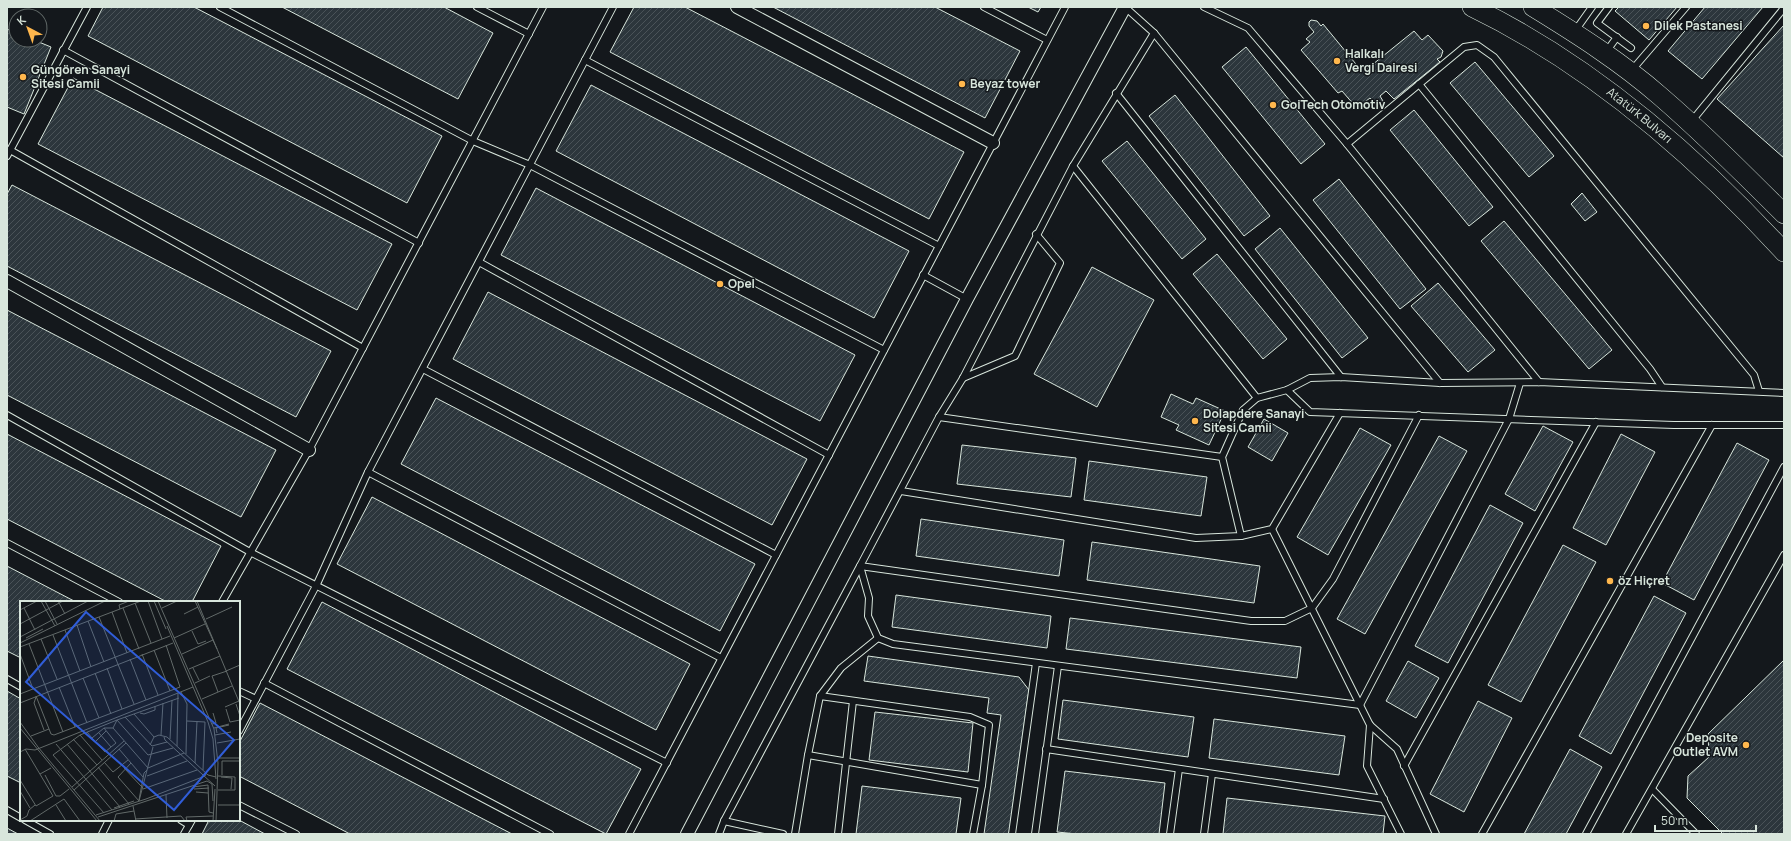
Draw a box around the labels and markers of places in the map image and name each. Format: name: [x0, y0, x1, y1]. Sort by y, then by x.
place label: Dilek Pastanesi: [1654, 17, 1743, 34]
marker: Dilek Pastanesi: [1641, 21, 1651, 31]
place label: Halkalı Vergi Dairesi: [1345, 45, 1417, 76]
marker: Halkalı Vergi Dairesi: [1332, 56, 1342, 66]
place label: Güngören Sanayi Sitesi Camii: [31, 61, 130, 92]
marker: Güngören Sanayi Sitesi Camii: [18, 72, 28, 82]
place label: Beyaz tower: [970, 75, 1041, 92]
marker: Beyaz tower: [957, 79, 967, 89]
place label: GoiTech Otomotiv: [1281, 96, 1386, 113]
marker: GoiTech Otomotiv: [1268, 100, 1278, 110]
place label: Opel: [728, 275, 755, 292]
marker: Opel: [715, 279, 725, 289]
place label: Dolapdere Sanayi Sitesi Camii: [1203, 405, 1304, 436]
marker: Dolapdere Sanayi Sitesi Camii: [1190, 416, 1200, 426]
place label: öz Hiçret: [1618, 572, 1670, 589]
marker: öz Hiçret: [1605, 576, 1615, 586]
place label: Deposite Outlet AVM: [1673, 729, 1738, 760]
marker: Deposite Outlet AVM: [1741, 740, 1751, 750]

